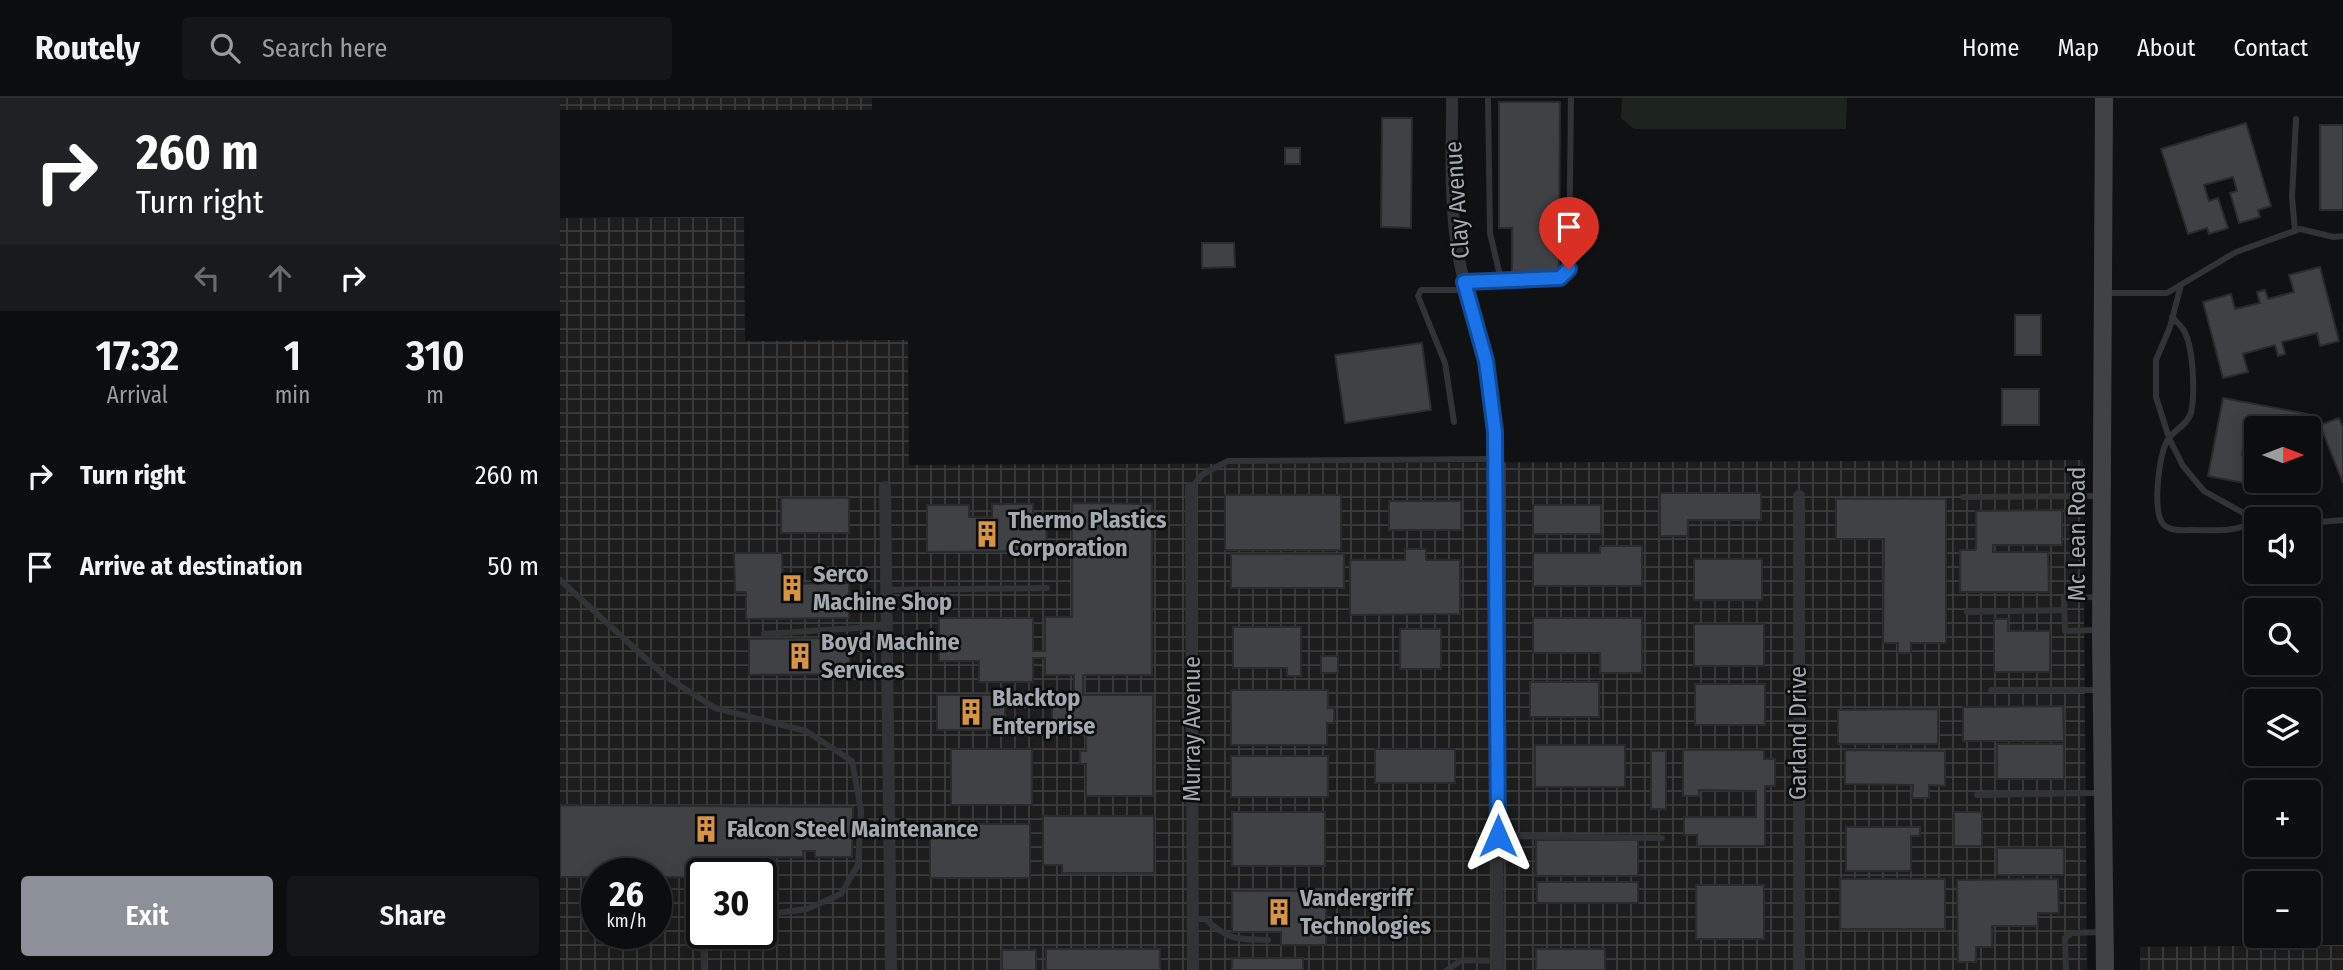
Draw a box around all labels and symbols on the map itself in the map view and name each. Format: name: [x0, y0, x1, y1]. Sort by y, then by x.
street label: Clay Avenue: [1439, 140, 1475, 260]
pin: [1539, 197, 1599, 269]
north arrow: [2244, 416, 2320, 494]
street label: Mc Lean Road: [2063, 467, 2091, 601]
place label: Thermo Plastics Corporation: [1008, 506, 1167, 562]
building icon: Thermo Plastics Corporation: [972, 519, 1002, 549]
place label: Serco Machine Shop: [813, 560, 952, 616]
building icon: Serco Machine Shop: [777, 573, 807, 603]
place label: Boyd Machine Services: [821, 628, 960, 684]
building icon: Boyd Machine Services: [785, 641, 815, 671]
street label: Murray Avenue: [1178, 656, 1206, 802]
street label: Garland Drive: [1784, 666, 1812, 800]
place label: Blacktop Enterprise: [992, 684, 1095, 740]
building icon: Blacktop Enterprise: [956, 697, 986, 727]
position arrow: [1461, 799, 1535, 873]
building icon: Falcon Steel Maintenance: [691, 814, 721, 844]
place label: Falcon Steel Maintenance: [727, 815, 978, 843]
speed limit sign: 30: [686, 858, 777, 949]
place label: Vandergriff Technologies: [1299, 884, 1432, 940]
building icon: Vandergriff Technologies: [1264, 897, 1294, 927]

